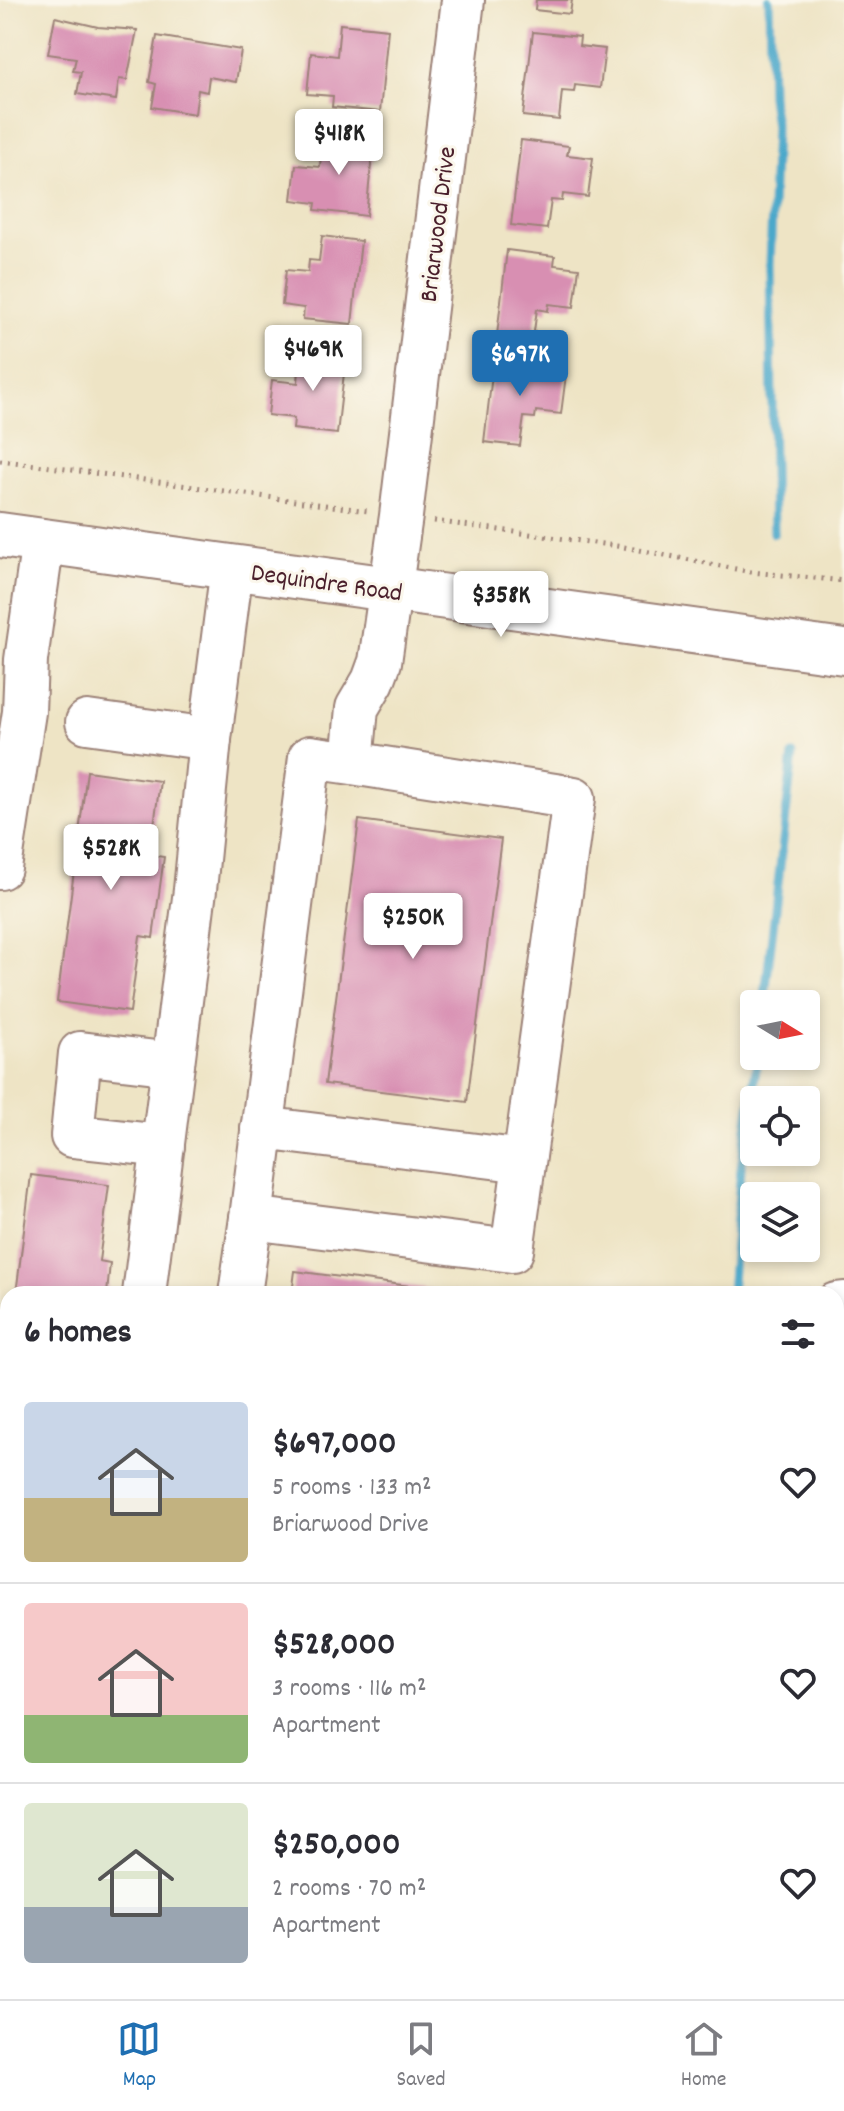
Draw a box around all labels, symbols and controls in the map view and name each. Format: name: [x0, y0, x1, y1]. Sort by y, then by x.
pin: $418K: [283, 109, 395, 177]
text: $418K: [313, 116, 365, 153]
street label: Briarwood Drive: [412, 144, 467, 304]
pin: $469K: [257, 325, 369, 393]
pin: $697K: [464, 330, 576, 398]
text: $469K: [283, 332, 343, 369]
text: $697K: [490, 337, 550, 374]
street label: Dequindre Road: [249, 556, 404, 613]
pin: $358K: [445, 571, 557, 639]
text: $358K: [471, 578, 531, 615]
pin: $528K: [55, 824, 167, 892]
text: $528K: [81, 831, 141, 868]
pin: $250K: [357, 893, 469, 961]
text: $250K: [382, 900, 444, 937]
north arrow: [740, 990, 820, 1070]
map controls: [740, 990, 820, 1262]
button: locate: [740, 1086, 820, 1166]
button: layers: [740, 1182, 820, 1262]
text: 6 homes: [24, 1310, 132, 1359]
icon: filters: [776, 1312, 820, 1356]
text: $697,000: [272, 1421, 397, 1470]
icon: home: [88, 1434, 184, 1530]
icon: heart: [776, 1460, 820, 1504]
text: 5 rooms · 133 m²: [272, 1470, 432, 1507]
text: Briarwood Drive: [272, 1507, 429, 1544]
text: $528,000: [272, 1622, 396, 1671]
icon: home: [88, 1635, 184, 1731]
icon: heart: [776, 1661, 820, 1705]
text: 3 rooms · 116 m²: [272, 1671, 426, 1708]
text: Apartment: [272, 1708, 381, 1745]
text: $250,000: [272, 1822, 400, 1871]
icon: home: [88, 1835, 184, 1931]
icon: heart: [776, 1861, 820, 1905]
text: 2 rooms · 70 m²: [272, 1871, 426, 1908]
text: Apartment: [272, 1908, 381, 1945]
tab: Map: [117, 2017, 161, 2096]
tab: Saved: [396, 2017, 446, 2096]
tab: Home: [681, 2017, 726, 2096]

